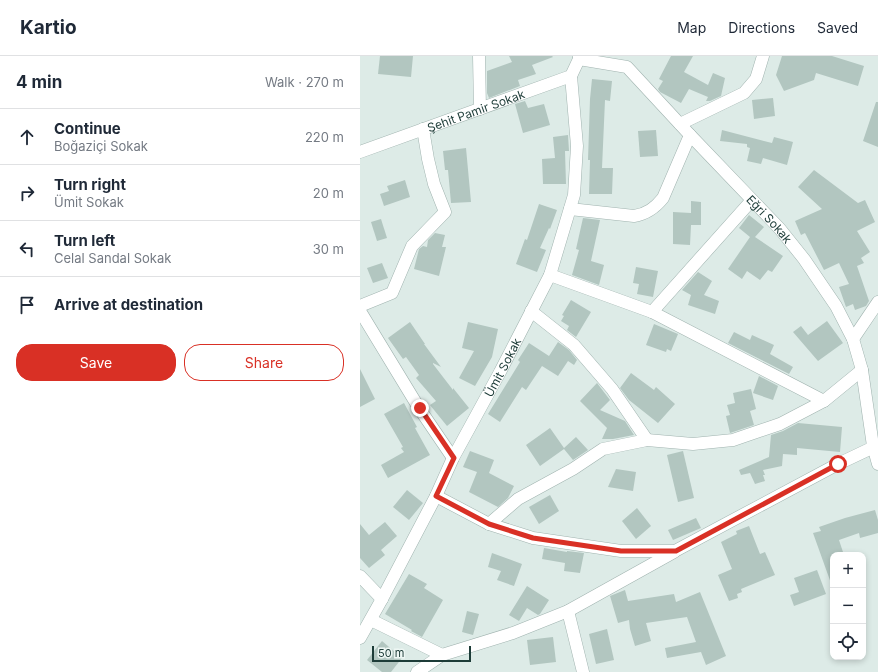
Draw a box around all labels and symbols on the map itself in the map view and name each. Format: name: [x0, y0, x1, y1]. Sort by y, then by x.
street label: Şehit Pamir Sokak: [425, 86, 527, 135]
street label: Eğri Sokak: [744, 192, 796, 246]
street label: Ümit Sokak: [480, 335, 524, 399]
route end: [411, 399, 429, 417]
route start: [829, 455, 847, 473]
scale bar: [372, 644, 471, 663]

